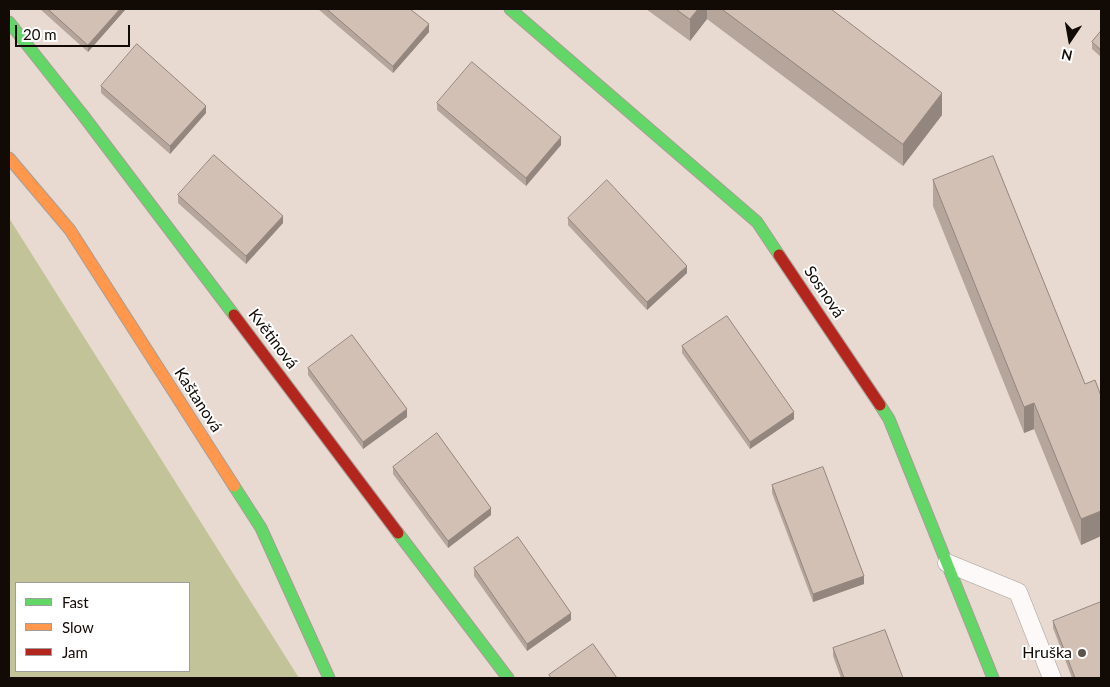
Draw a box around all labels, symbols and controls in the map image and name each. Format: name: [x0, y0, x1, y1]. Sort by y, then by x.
scale bar: [18, 15, 132, 47]
north arrow: [1045, 15, 1095, 65]
text: 20 m: [23, 25, 57, 43]
text: N: [1060, 46, 1074, 65]
street label: Sosnová: [800, 262, 848, 322]
street label: Květinová: [244, 305, 302, 373]
street label: Kaštanová: [170, 364, 226, 436]
legend: [15, 582, 190, 672]
text: Fast: [62, 593, 89, 611]
text: Slow: [62, 618, 94, 636]
text: Jam: [62, 643, 88, 661]
place label: Hruška: [1022, 643, 1072, 663]
marker: Hruška: [1076, 647, 1088, 659]

